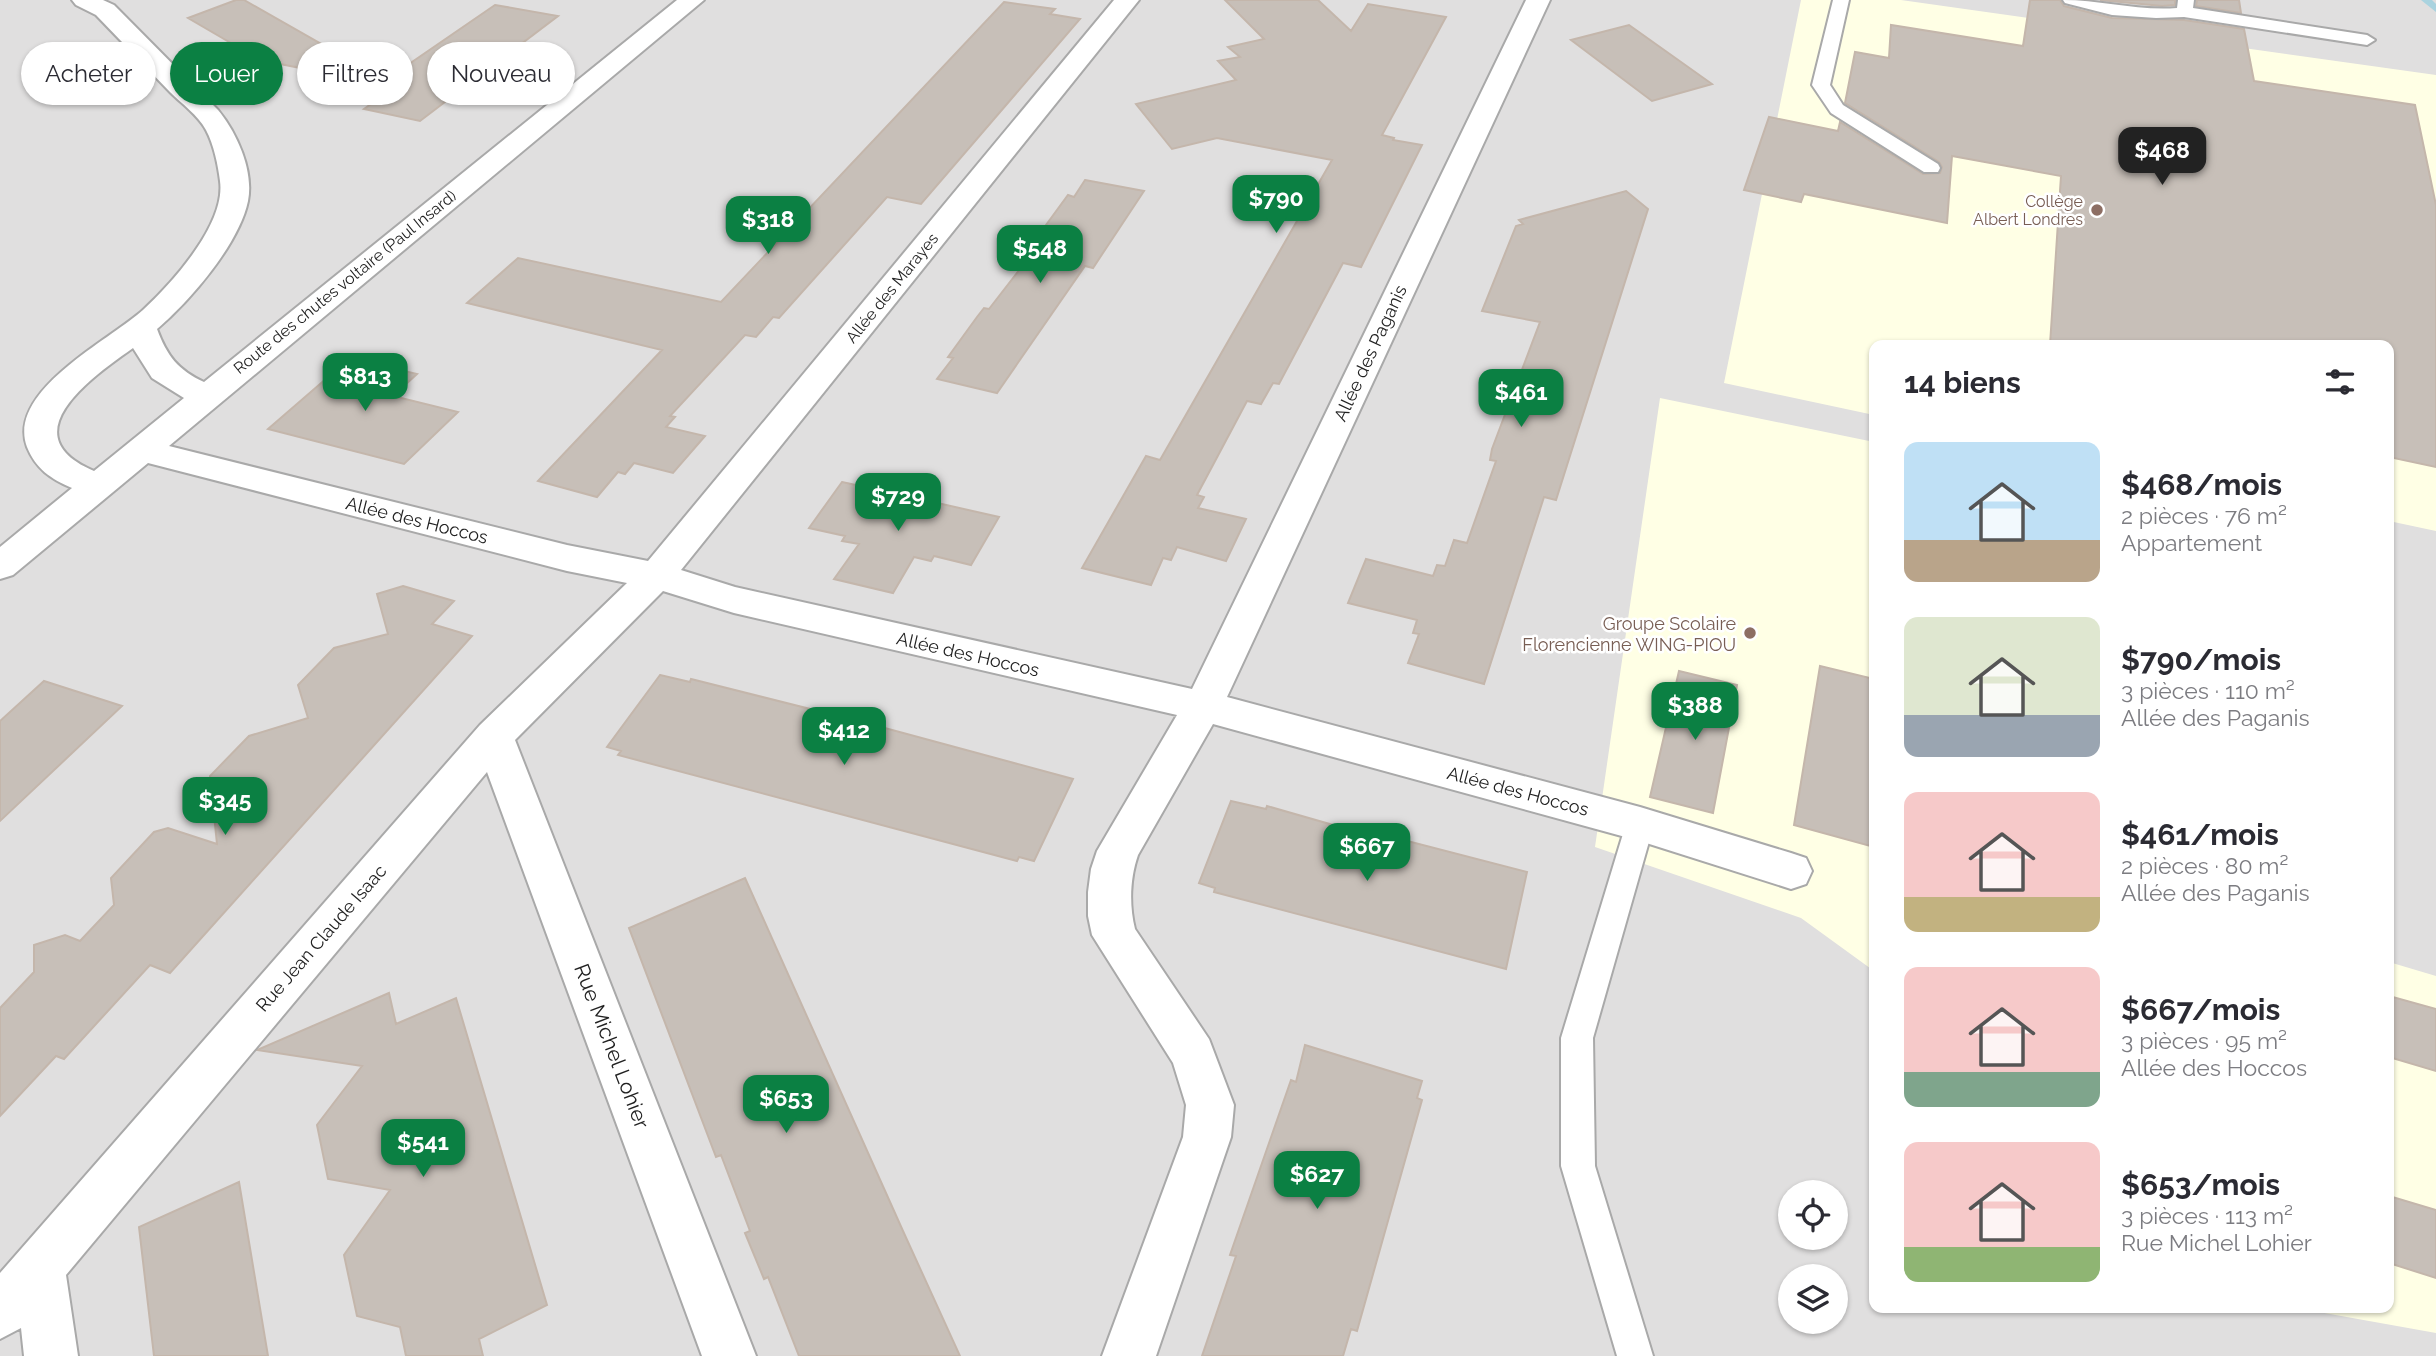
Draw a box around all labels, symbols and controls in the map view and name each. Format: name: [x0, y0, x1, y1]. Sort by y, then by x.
chip: Acheter: [21, 42, 156, 105]
chip: Louer: [170, 42, 283, 105]
chip: Filtres: [297, 42, 413, 105]
chip: Nouveau: [427, 42, 575, 105]
pin: $468: [2121, 128, 2203, 187]
text: $468: [2134, 136, 2190, 163]
pin: $790: [1235, 176, 1317, 235]
text: $790: [1248, 184, 1304, 211]
street label: Route des chutes voltaire (Paul Insard): [230, 186, 460, 378]
place label: Collège Albert Londres: [1973, 192, 2083, 229]
pin: $318: [727, 196, 809, 256]
marker: Collège Albert Londres: [2089, 202, 2105, 218]
text: $318: [742, 205, 794, 232]
pin: $548: [999, 226, 1081, 285]
street label: Allée des Marayes: [842, 229, 942, 347]
text: $548: [1013, 234, 1067, 261]
street label: Allée des Paganis: [1329, 281, 1411, 424]
pin: $813: [324, 354, 406, 413]
text: $813: [339, 362, 391, 389]
icon: filters: [2321, 363, 2359, 401]
text: 14 biens: [1904, 365, 2021, 400]
pin: $461: [1480, 370, 1562, 429]
text: $461: [1494, 378, 1548, 405]
text: $468/mois: [2121, 467, 2282, 502]
icon: home: [1960, 470, 2044, 554]
pin: $729: [857, 474, 939, 533]
text: $729: [871, 482, 925, 509]
street label: Allée des Hoccos: [344, 492, 490, 548]
text: 2 pièces · 76 m²: [2121, 502, 2287, 529]
text: Appartement: [2121, 529, 2262, 556]
place label: Groupe Scolaire Florencienne WING-PIOU: [1522, 613, 1736, 655]
marker: Groupe Scolaire Florencienne WING-PIOU: [1742, 625, 1758, 641]
street label: Allée des Hoccos: [895, 627, 1042, 681]
text: $790/mois: [2121, 642, 2281, 677]
icon: home: [1960, 645, 2044, 729]
text: 3 pièces · 110 m²: [2121, 677, 2295, 704]
pin: $388: [1654, 682, 1736, 742]
text: $388: [1667, 691, 1723, 718]
text: Allée des Paganis: [2121, 704, 2310, 731]
pin: $412: [803, 708, 885, 767]
text: $412: [818, 716, 870, 743]
street label: Allée des Hoccos: [1445, 762, 1591, 820]
pin: $345: [184, 778, 266, 837]
text: $345: [198, 786, 252, 813]
text: $461/mois: [2121, 817, 2279, 852]
icon: home: [1960, 820, 2044, 904]
pin: $667: [1326, 824, 1408, 883]
text: $667: [1339, 832, 1395, 859]
text: 2 pièces · 80 m²: [2121, 852, 2288, 879]
street label: Rue Jean Claude Isaac: [252, 860, 391, 1016]
text: Allée des Paganis: [2121, 879, 2310, 906]
street label: Rue Michel Lohier: [569, 960, 655, 1132]
text: $667/mois: [2121, 992, 2280, 1027]
icon: home: [1960, 995, 2044, 1079]
text: 3 pièces · 95 m²: [2121, 1027, 2287, 1054]
text: Allée des Hoccos: [2121, 1054, 2307, 1081]
pin: $653: [745, 1076, 827, 1135]
text: $653: [759, 1084, 813, 1111]
pin: $541: [382, 1120, 464, 1179]
text: $541: [397, 1128, 449, 1155]
pin: $627: [1276, 1152, 1358, 1211]
text: $627: [1290, 1160, 1344, 1187]
text: $653/mois: [2121, 1167, 2280, 1202]
icon: home: [1960, 1170, 2044, 1254]
map controls: [1778, 1180, 1848, 1334]
button: locate: [1778, 1180, 1848, 1250]
text: 3 pièces · 113 m²: [2121, 1202, 2293, 1229]
text: Rue Michel Lohier: [2121, 1229, 2312, 1256]
button: layers: [1778, 1264, 1848, 1334]

